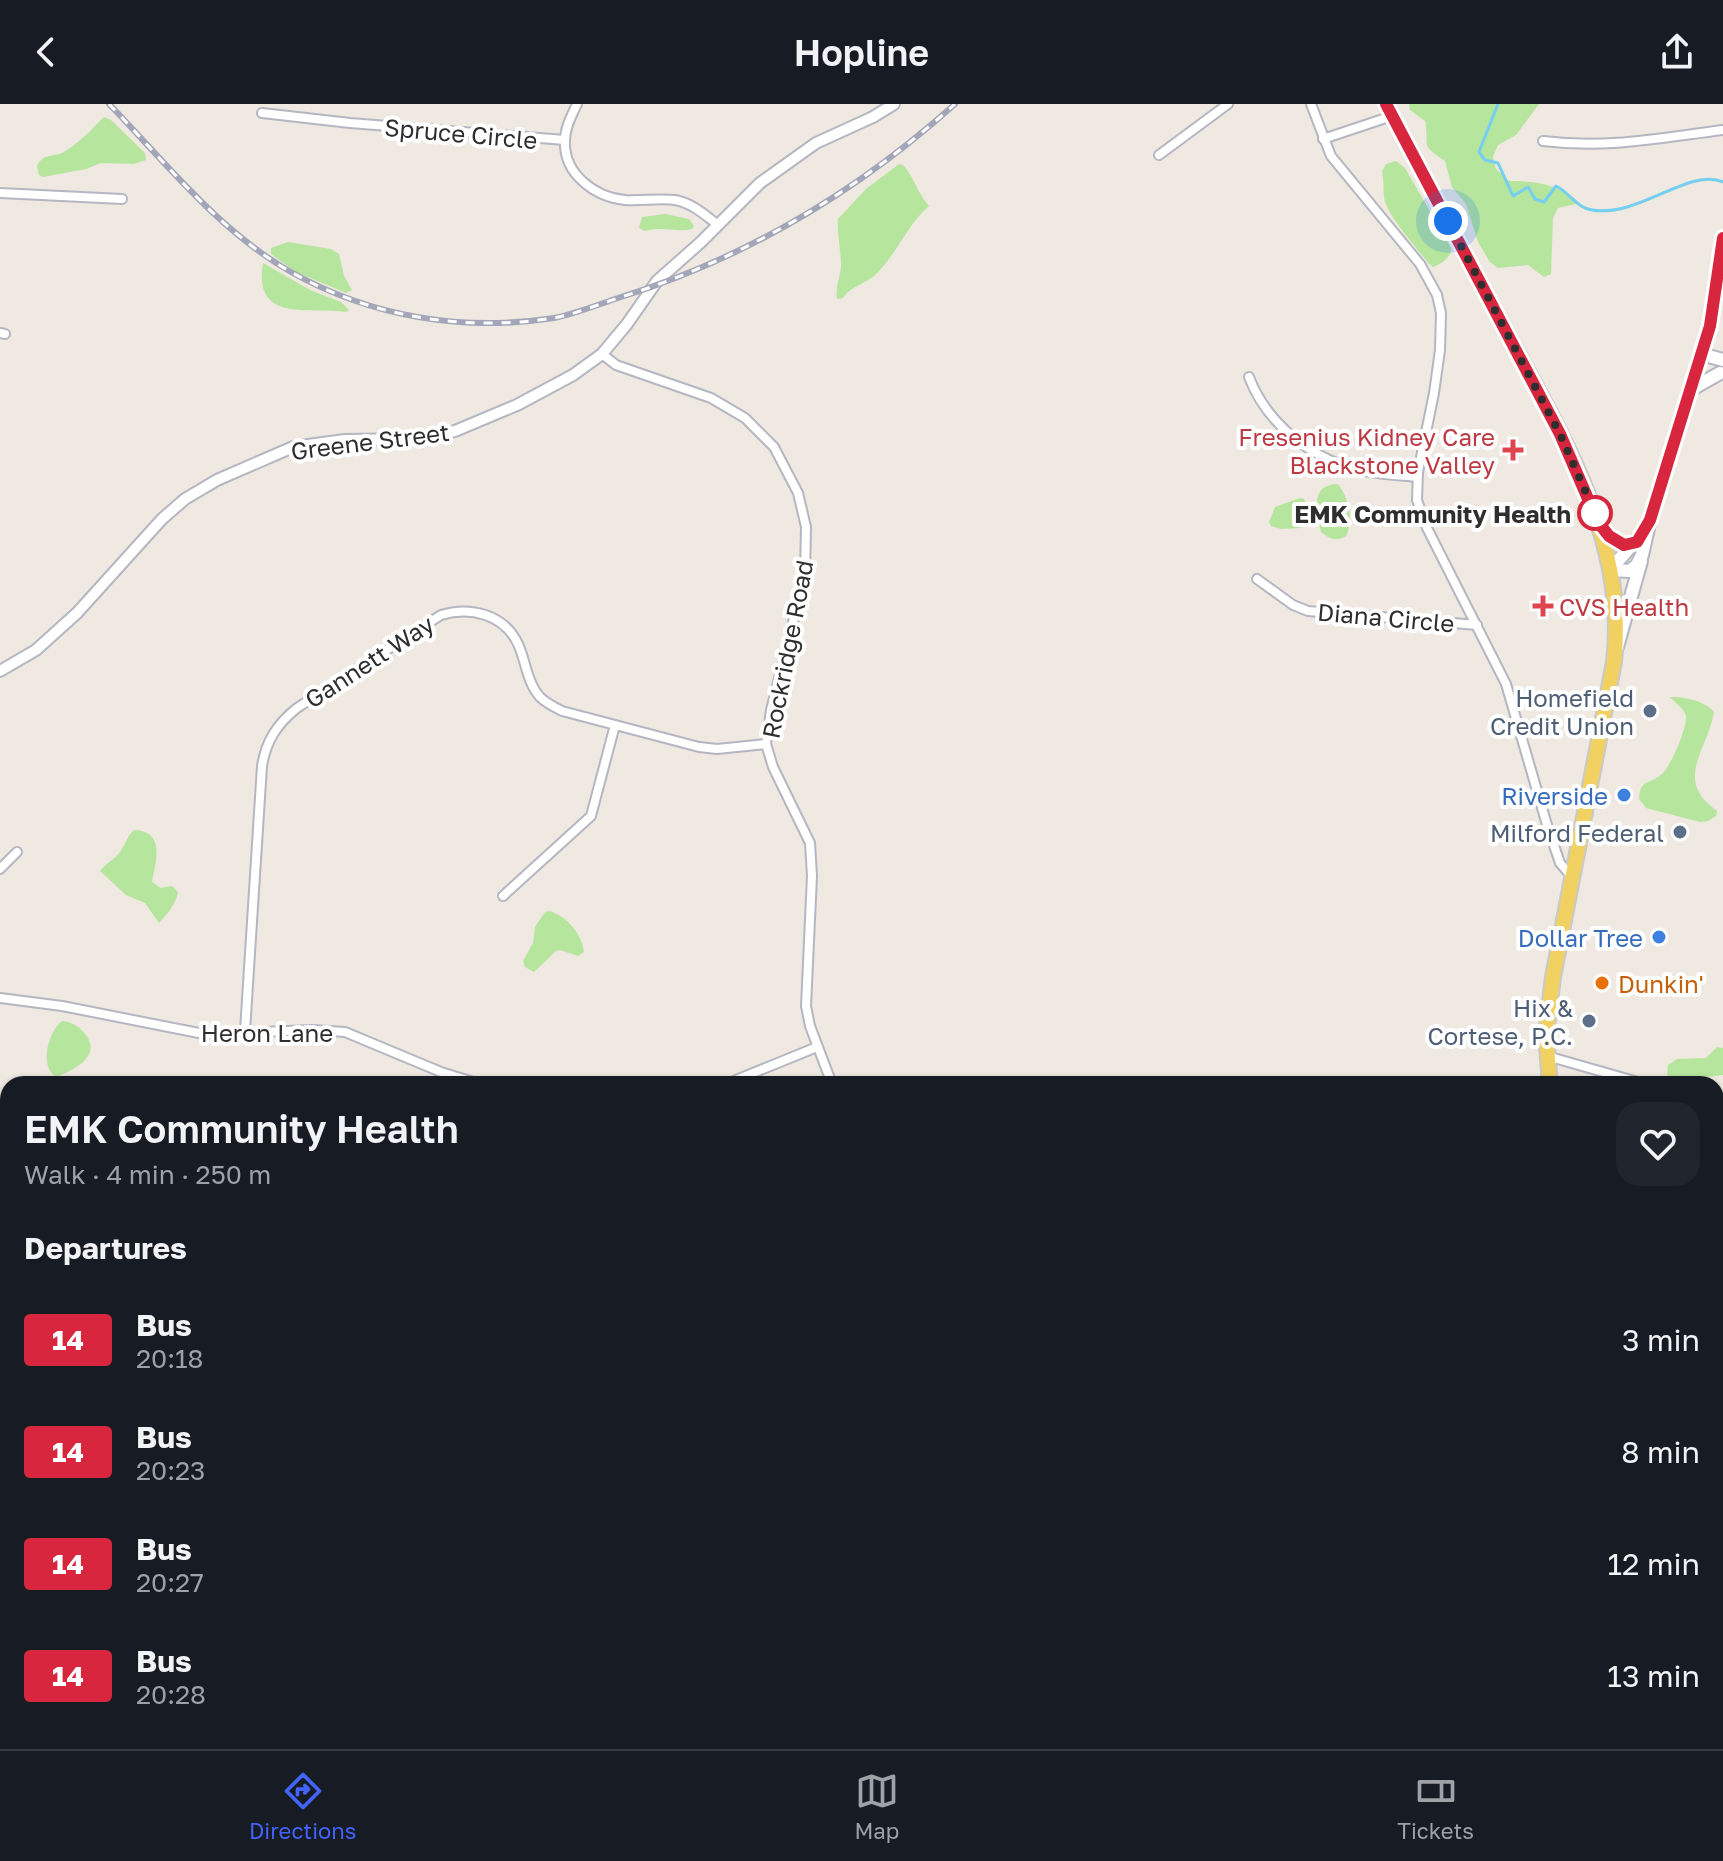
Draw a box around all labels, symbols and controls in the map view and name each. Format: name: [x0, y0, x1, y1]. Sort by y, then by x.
icon: back: [24, 30, 68, 74]
icon: share: [1655, 30, 1699, 74]
text: Hopline: [794, 31, 929, 74]
street label: Spruce Circle: [383, 112, 539, 154]
your location: [1428, 201, 1468, 241]
street label: Greene Street: [289, 417, 451, 465]
place label: Fresenius Kidney Care Blackstone Valley: [1238, 422, 1495, 479]
marker: Fresenius Kidney Care Blackstone Valley: [1502, 439, 1524, 461]
marker: EMK Community Health: [1578, 496, 1612, 530]
place label: EMK Community Health: [1294, 499, 1571, 528]
street label: Rockridge Road: [755, 557, 819, 741]
place label: CVS Health: [1559, 592, 1689, 621]
street label: Diana Circle: [1316, 597, 1456, 637]
marker: CVS Health: [1534, 597, 1552, 615]
street label: Gannett Way: [299, 609, 439, 713]
place label: Homefield Credit Union: [1490, 683, 1634, 740]
marker: Homefield Credit Union: [1641, 702, 1659, 720]
place label: Riverside: [1501, 781, 1608, 810]
marker: Riverside: [1615, 786, 1633, 804]
place label: Milford Federal: [1490, 818, 1664, 847]
marker: Milford Federal: [1671, 823, 1689, 841]
place label: Dollar Tree: [1518, 923, 1643, 952]
marker: Dollar Tree: [1650, 928, 1668, 946]
place label: Dunkin': [1618, 969, 1704, 998]
marker: Dunkin': [1593, 974, 1611, 992]
place label: Hix & Cortese, P.C.: [1427, 993, 1573, 1050]
marker: Hix & Cortese, P.C.: [1580, 1012, 1598, 1030]
street label: Heron Lane: [201, 1018, 333, 1047]
button: heart: [1616, 1102, 1700, 1186]
text: EMK Community Health: [24, 1106, 459, 1151]
text: Walk · 4 min · 250 m: [24, 1159, 271, 1190]
text: Departures: [24, 1230, 187, 1266]
text: Bus: [136, 1307, 192, 1343]
text: 3 min: [1622, 1322, 1700, 1358]
text: 14: [52, 1323, 84, 1356]
text: 20:18: [136, 1343, 203, 1374]
text: Bus: [136, 1419, 192, 1455]
text: 8 min: [1621, 1434, 1700, 1470]
text: 14: [52, 1435, 84, 1468]
text: 20:23: [136, 1455, 205, 1486]
text: Bus: [136, 1531, 192, 1567]
text: 12 min: [1608, 1546, 1700, 1582]
text: 14: [52, 1547, 84, 1580]
text: 20:27: [136, 1567, 204, 1598]
text: Bus: [136, 1643, 192, 1679]
text: 13 min: [1607, 1658, 1700, 1694]
text: 14: [52, 1659, 84, 1692]
text: 20:28: [136, 1679, 206, 1710]
tab: Directions: [249, 1769, 356, 1844]
tab: Map: [854, 1769, 899, 1844]
tab: Tickets: [1397, 1769, 1474, 1844]

